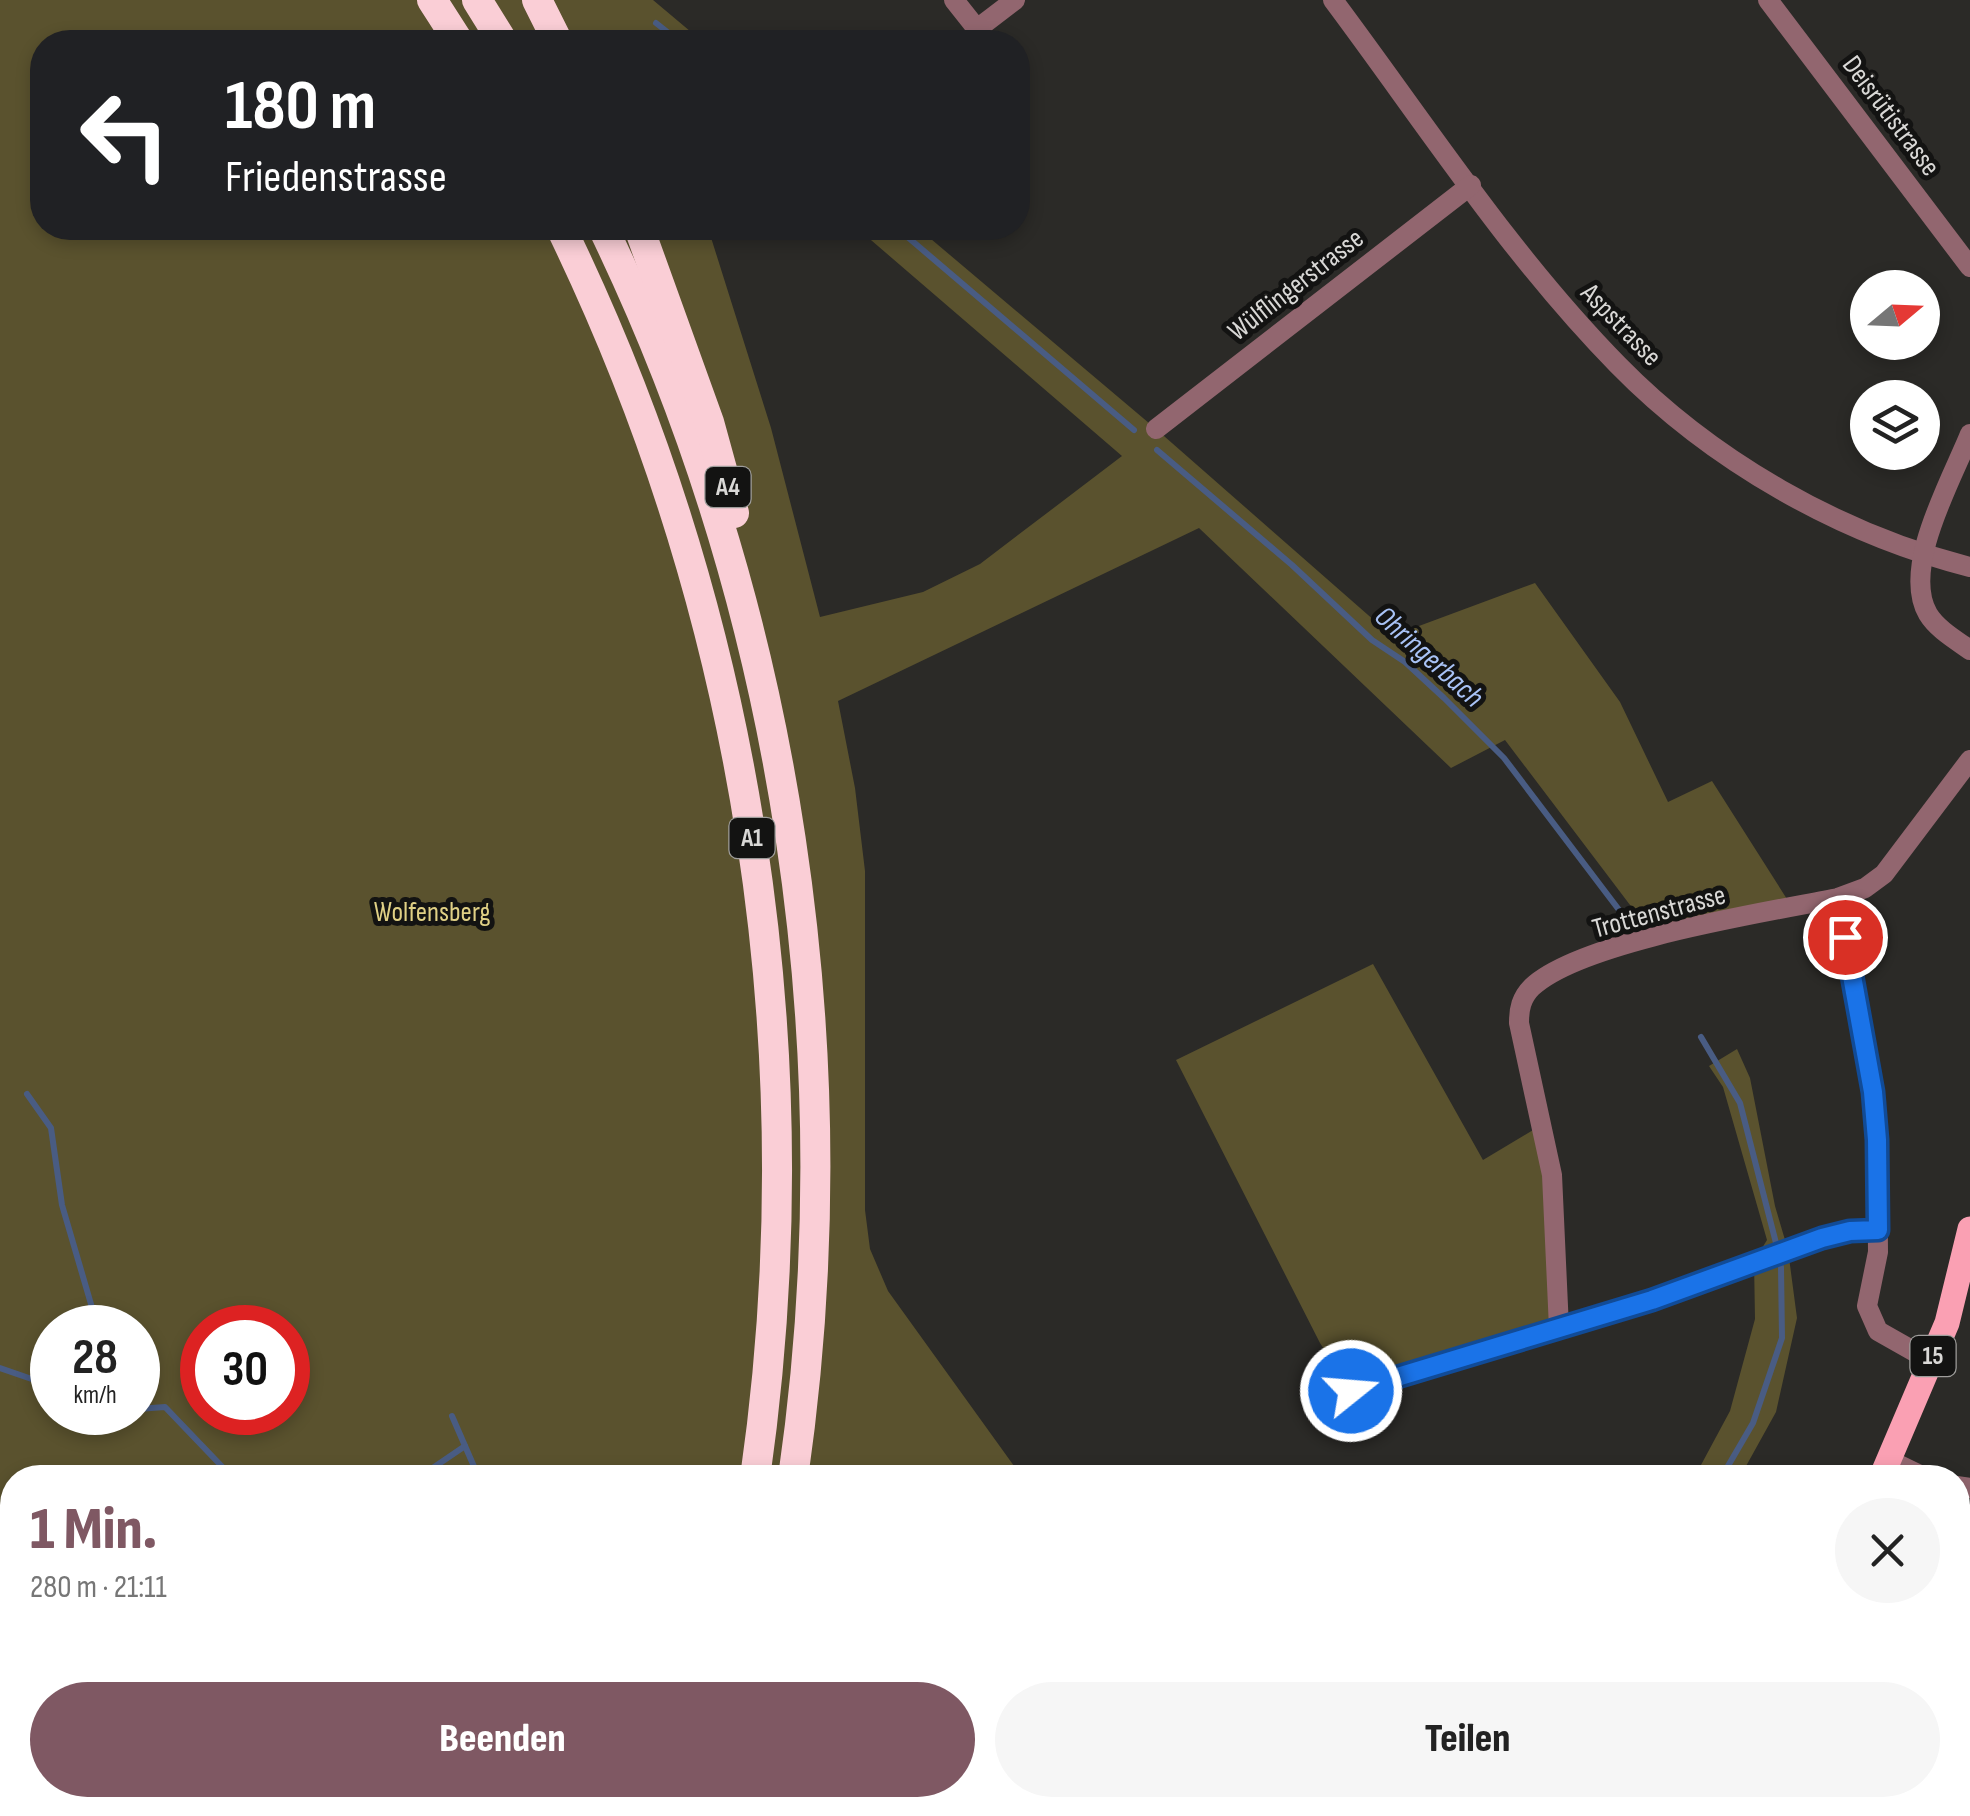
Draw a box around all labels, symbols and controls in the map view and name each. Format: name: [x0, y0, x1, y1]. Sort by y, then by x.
street label: Deisrütistrasse: [1835, 49, 1947, 183]
text: 180 m: [225, 65, 376, 149]
icon: left: [60, 70, 190, 200]
text: Friedenstrasse: [225, 150, 447, 205]
street label: Wülflingerstrasse: [1222, 222, 1370, 348]
north arrow: [1850, 270, 1940, 360]
map controls: [1850, 270, 1940, 470]
street label: Aspstrasse: [1573, 276, 1668, 373]
button: layers: [1850, 380, 1940, 470]
road number: A4: [706, 467, 750, 507]
water label: Ohringerbach: [1367, 599, 1491, 715]
road number: A1: [730, 818, 774, 858]
street label: Trottenstrasse: [1589, 878, 1729, 946]
pin: [1803, 895, 1888, 980]
park label: Wolfensberg: [374, 896, 490, 929]
icon: arrive: [1818, 910, 1873, 965]
speed limit sign: 30: [180, 1305, 310, 1435]
text: 28: [72, 1328, 118, 1388]
road number: 15: [1910, 1336, 1956, 1376]
position arrow: [1299, 1339, 1403, 1443]
text: km/h: [73, 1380, 117, 1411]
text: 1 Min.: [30, 1494, 157, 1566]
button: close: [1835, 1498, 1940, 1603]
text: 280 m · 21:11: [30, 1568, 167, 1607]
button: Beenden: [30, 1682, 975, 1797]
button: Teilen: [995, 1682, 1940, 1797]

